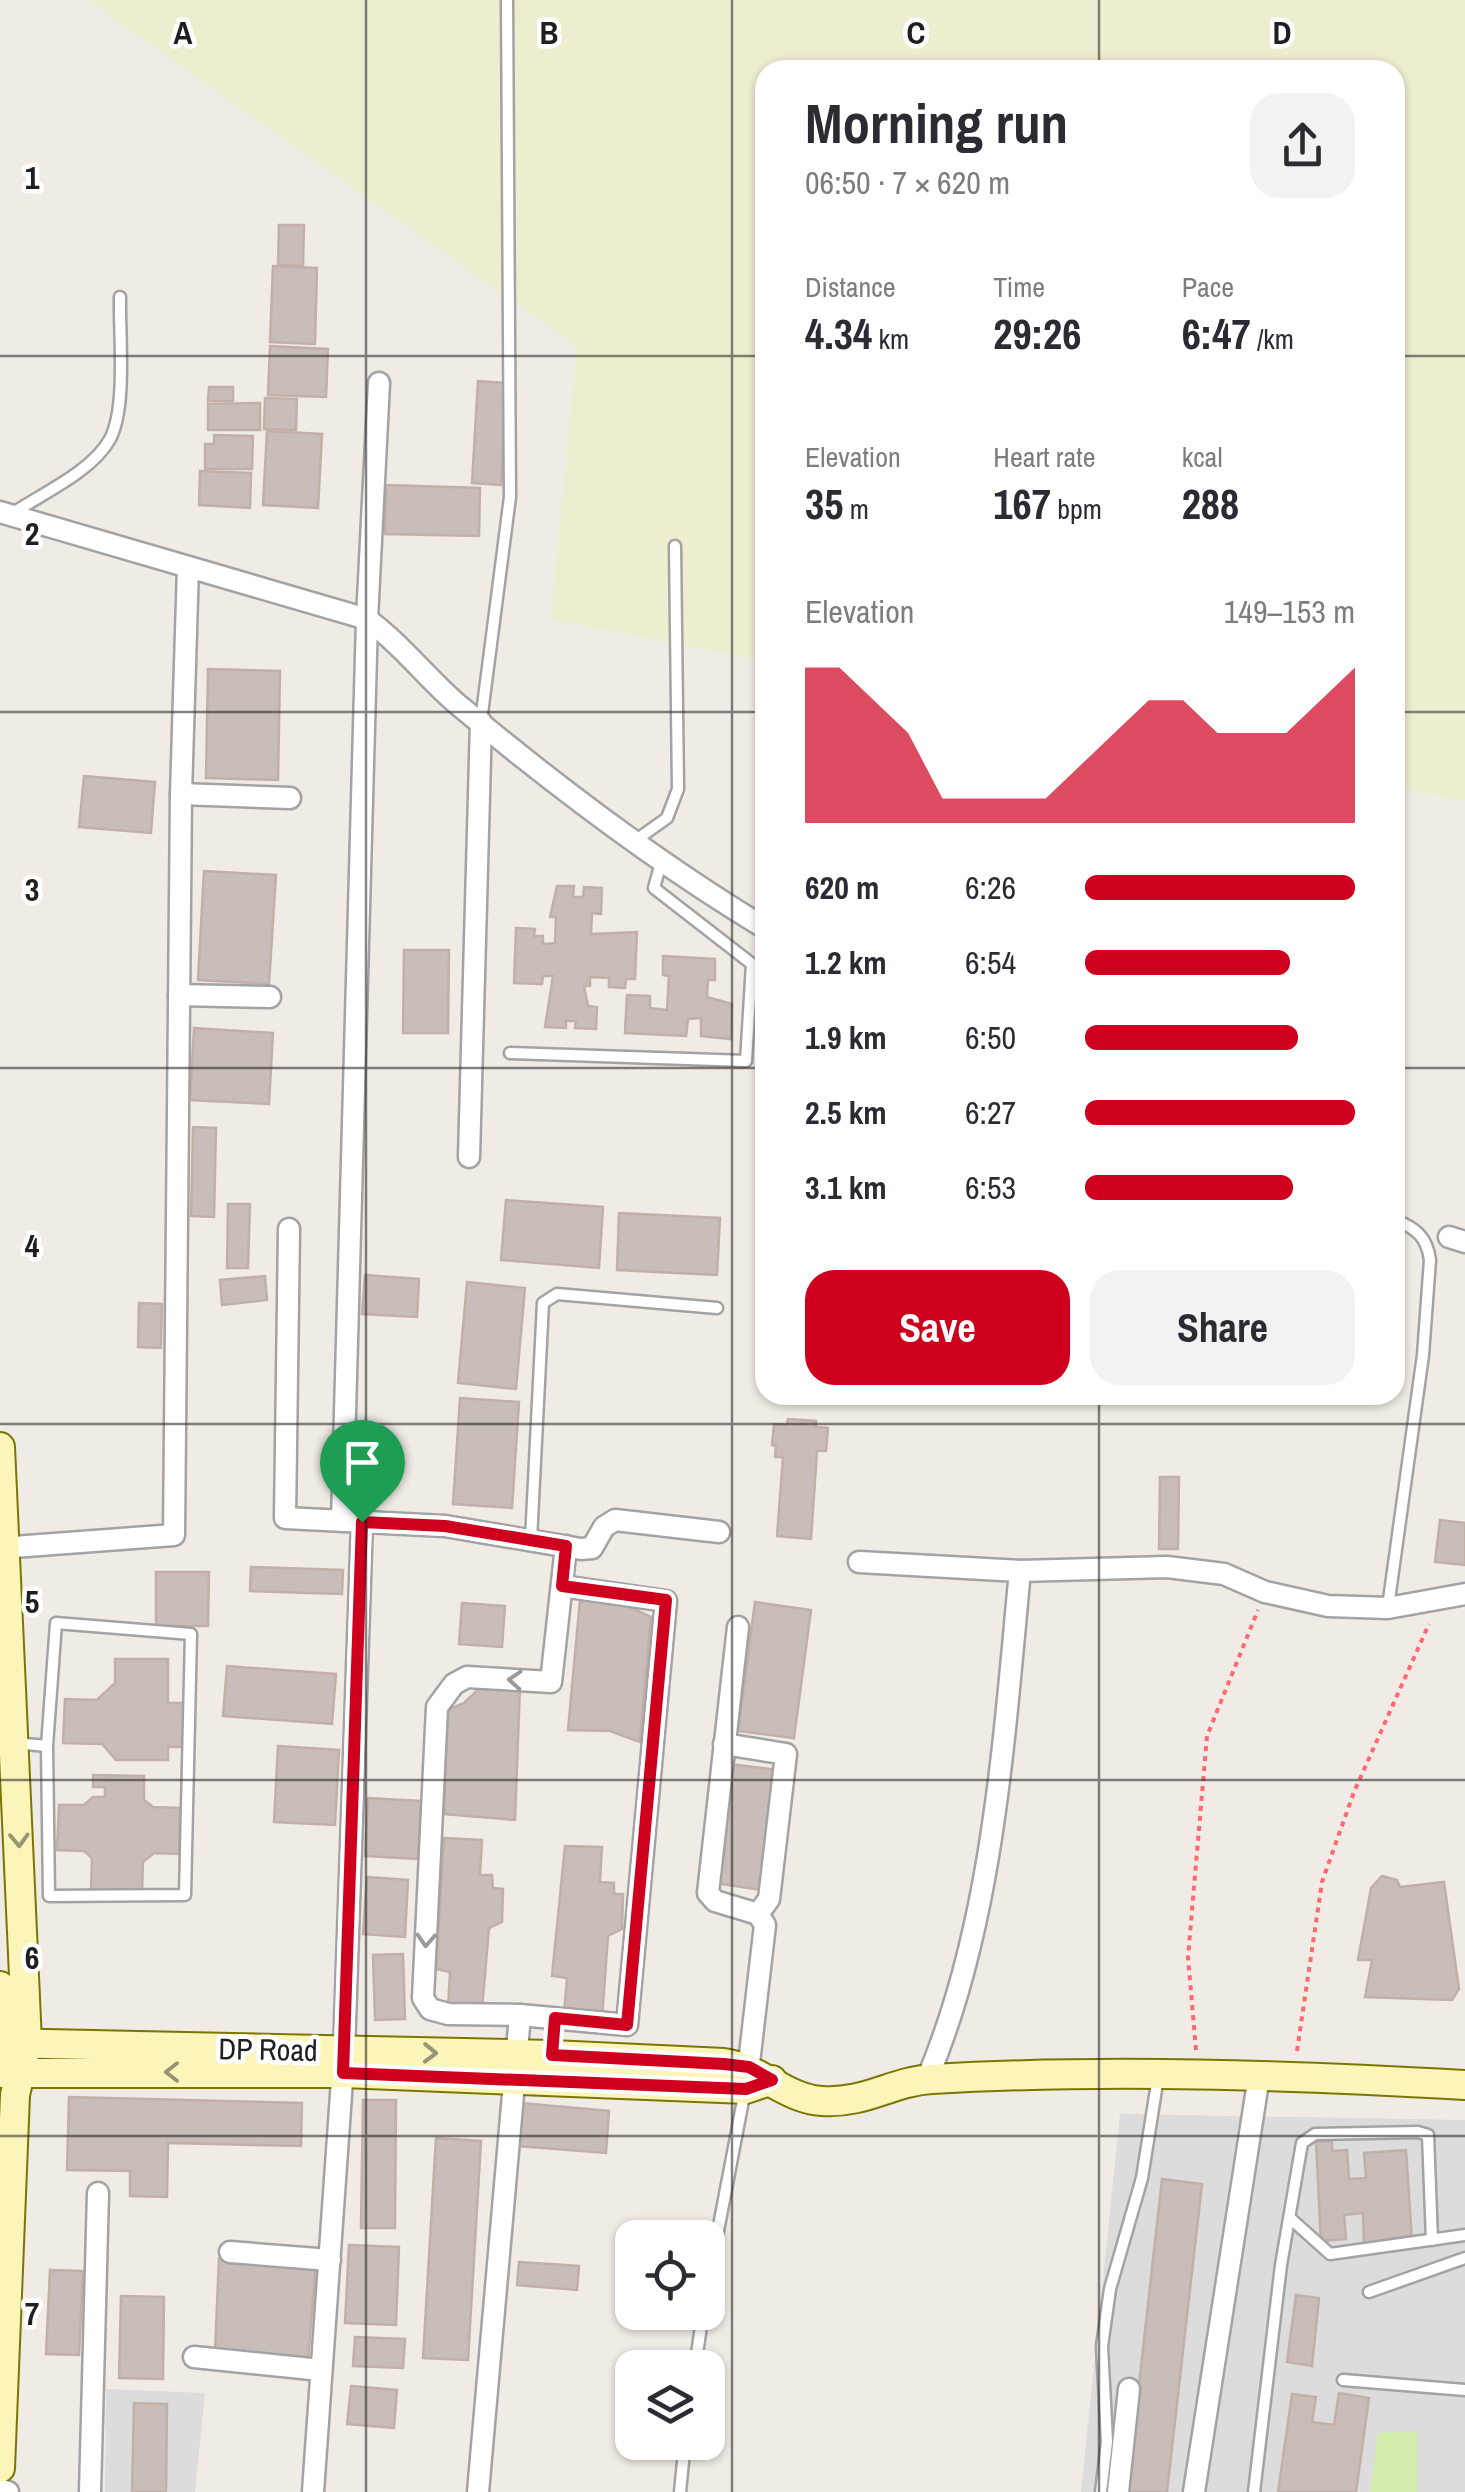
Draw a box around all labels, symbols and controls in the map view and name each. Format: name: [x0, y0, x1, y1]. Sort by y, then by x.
text: A: [174, 11, 193, 54]
text: B: [540, 11, 558, 54]
text: C: [907, 11, 925, 54]
text: D: [1273, 11, 1291, 54]
text: Morning run: [805, 86, 1068, 160]
button: share: [1250, 93, 1355, 198]
text: 1: [25, 156, 40, 199]
text: 06:50 · 7 × 620 m: [805, 161, 1010, 204]
text: Distance: [805, 268, 896, 306]
text: Time: [993, 268, 1045, 306]
text: Pace: [1182, 268, 1234, 306]
text: 4.34: [805, 306, 872, 362]
text: 29:26: [993, 306, 1081, 362]
text: 6:47: [1182, 306, 1251, 362]
text: km: [872, 320, 909, 358]
text: /km: [1251, 320, 1294, 358]
text: Elevation: [805, 438, 901, 476]
text: Heart rate: [993, 438, 1095, 476]
text: kcal: [1182, 438, 1222, 476]
text: 35: [805, 476, 843, 532]
text: 167: [993, 476, 1051, 532]
text: 288: [1182, 476, 1239, 532]
text: m: [843, 490, 869, 528]
text: bpm: [1051, 490, 1102, 528]
text: 2: [25, 512, 39, 555]
text: Elevation: [805, 590, 914, 633]
text: 149–153 m: [1224, 590, 1355, 633]
text: 620 m: [805, 866, 879, 909]
text: 6:26: [965, 866, 1016, 909]
text: 3: [25, 868, 39, 911]
text: 1.2 km: [805, 941, 887, 984]
text: 6:54: [965, 941, 1016, 984]
text: 1.9 km: [805, 1016, 887, 1059]
text: 6:50: [965, 1016, 1016, 1059]
text: 2.5 km: [805, 1091, 887, 1134]
text: 6:27: [965, 1091, 1016, 1134]
text: 3.1 km: [805, 1166, 887, 1209]
text: 6:53: [965, 1166, 1016, 1209]
text: 4: [25, 1224, 40, 1267]
button: Save: [805, 1270, 1070, 1385]
button: Share: [1090, 1270, 1355, 1385]
pin: [320, 1420, 405, 1523]
icon: arrive: [335, 1435, 390, 1490]
text: 5: [25, 1580, 39, 1623]
one-way arrow: [506, 1670, 522, 1691]
one-way arrow: [9, 1833, 30, 1849]
one-way arrow: [416, 1933, 437, 1949]
text: 6: [25, 1936, 39, 1979]
street label: DP Road: [218, 2028, 318, 2070]
one-way arrow: [423, 2043, 439, 2064]
one-way arrow: [163, 2061, 178, 2083]
map controls: [615, 2220, 725, 2460]
button: locate: [615, 2220, 725, 2330]
text: 7: [25, 2292, 39, 2335]
button: layers: [615, 2350, 725, 2460]

